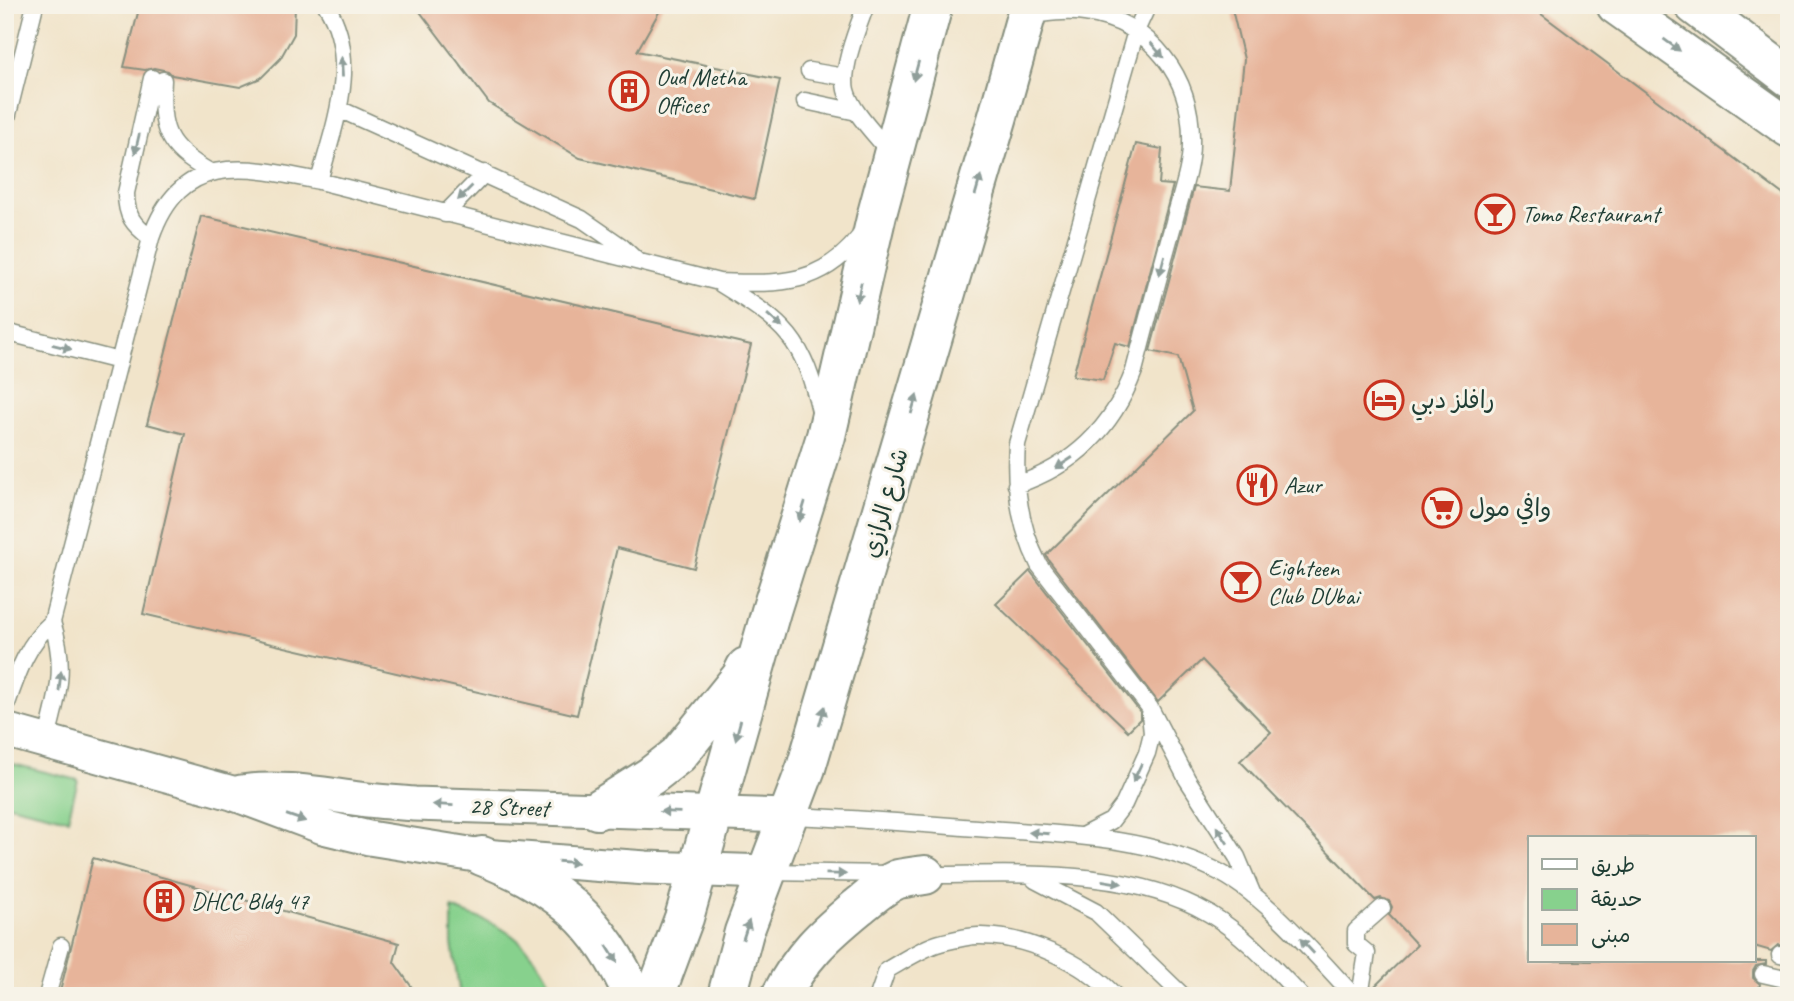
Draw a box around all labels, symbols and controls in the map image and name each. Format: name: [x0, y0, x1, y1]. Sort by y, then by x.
one-way arrow: [1663, 38, 1681, 52]
one-way arrow: [1149, 41, 1165, 59]
one-way arrow: [336, 56, 347, 78]
one-way arrow: [910, 60, 921, 82]
place label: Oud Metha Offices: [656, 62, 748, 120]
building icon: Oud Metha Offices: [608, 70, 650, 112]
one-way arrow: [131, 134, 142, 156]
one-way arrow: [974, 175, 984, 196]
one-way arrow: [456, 185, 473, 202]
bar icon: Tomo Restaurant: [1474, 193, 1516, 235]
place label: Tomo Restaurant: [1522, 199, 1663, 229]
one-way arrow: [1156, 254, 1167, 276]
one-way arrow: [853, 281, 864, 303]
one-way arrow: [766, 313, 784, 329]
one-way arrow: [51, 342, 73, 353]
hotel icon: رافلز دبي: [1363, 379, 1405, 421]
place label: رافلز دبي: [1411, 385, 1495, 421]
one-way arrow: [909, 393, 919, 414]
street label: شارع الرازي: [855, 445, 917, 562]
one-way arrow: [1054, 456, 1074, 469]
restaurant icon: Azur: [1236, 464, 1278, 506]
place label: Azur: [1284, 470, 1324, 500]
supermarket icon: وافي مول: [1421, 487, 1463, 529]
place label: وافي مول: [1469, 493, 1551, 525]
one-way arrow: [796, 501, 807, 522]
place label: Eighteen Club DUbai: [1268, 553, 1362, 611]
bar icon: Eighteen Club DUbai: [1220, 561, 1262, 603]
one-way arrow: [55, 670, 66, 692]
one-way arrow: [817, 705, 827, 726]
one-way arrow: [732, 719, 743, 741]
one-way arrow: [1132, 763, 1143, 783]
street label: 28 Street: [469, 791, 552, 823]
one-way arrow: [432, 800, 454, 811]
one-way arrow: [659, 806, 681, 818]
one-way arrow: [285, 813, 306, 824]
one-way arrow: [1215, 826, 1229, 844]
one-way arrow: [1028, 827, 1050, 838]
legend: [1528, 836, 1756, 962]
text: طريق: [1591, 852, 1635, 878]
one-way arrow: [557, 857, 579, 868]
one-way arrow: [825, 868, 847, 879]
one-way arrow: [1101, 877, 1123, 888]
building icon: DHCC Bldg 47: [143, 880, 185, 922]
place label: DHCC Bldg 47: [191, 886, 310, 916]
text: حديقة: [1591, 886, 1642, 912]
one-way arrow: [741, 919, 752, 940]
text: مبنى: [1591, 922, 1630, 949]
one-way arrow: [1299, 937, 1315, 955]
one-way arrow: [605, 944, 618, 964]

